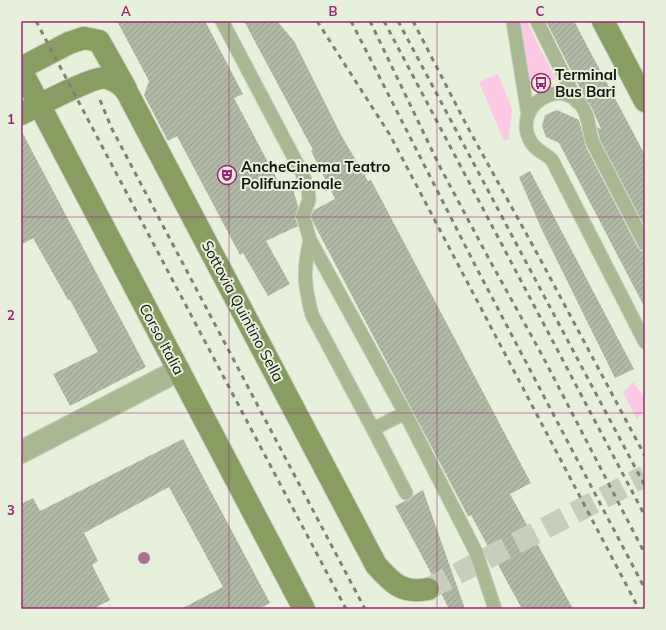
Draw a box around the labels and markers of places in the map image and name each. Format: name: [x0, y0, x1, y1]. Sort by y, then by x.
place label: Terminal Bus Bari: [555, 65, 617, 101]
bus stop icon: Terminal Bus Bari: [530, 72, 552, 94]
place label: AncheCinema Teatro Polifunzionale: [241, 157, 391, 193]
theatre icon: AncheCinema Teatro Polifunzionale: [216, 164, 238, 186]

